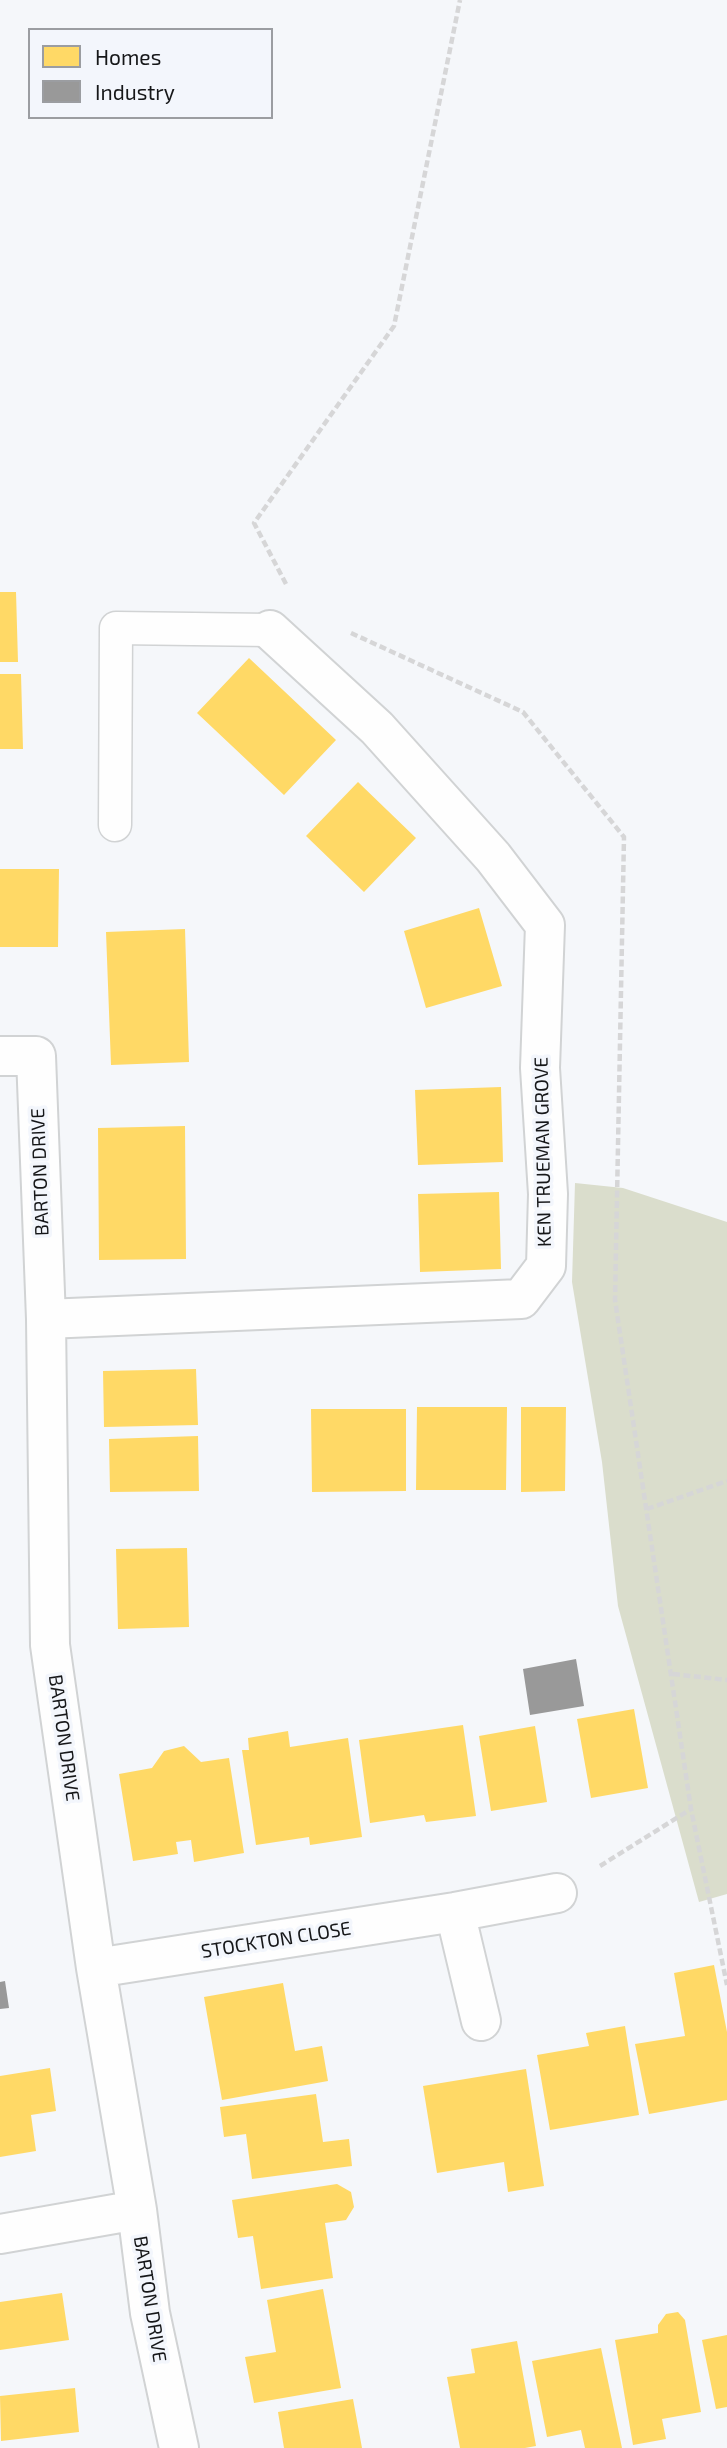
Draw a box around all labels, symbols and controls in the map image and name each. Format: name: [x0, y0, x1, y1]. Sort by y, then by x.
legend: [28, 28, 273, 119]
text: Homes: [95, 44, 161, 69]
text: Industry: [95, 79, 175, 104]
street label: KEN TRUEMAN GROVE: [530, 1057, 556, 1247]
street label: BARTON DRIVE: [26, 1108, 54, 1236]
street label: BARTON DRIVE: [44, 1673, 84, 1803]
street label: STOCKTON CLOSE: [199, 1917, 353, 1963]
street label: BARTON DRIVE: [129, 2234, 171, 2364]

